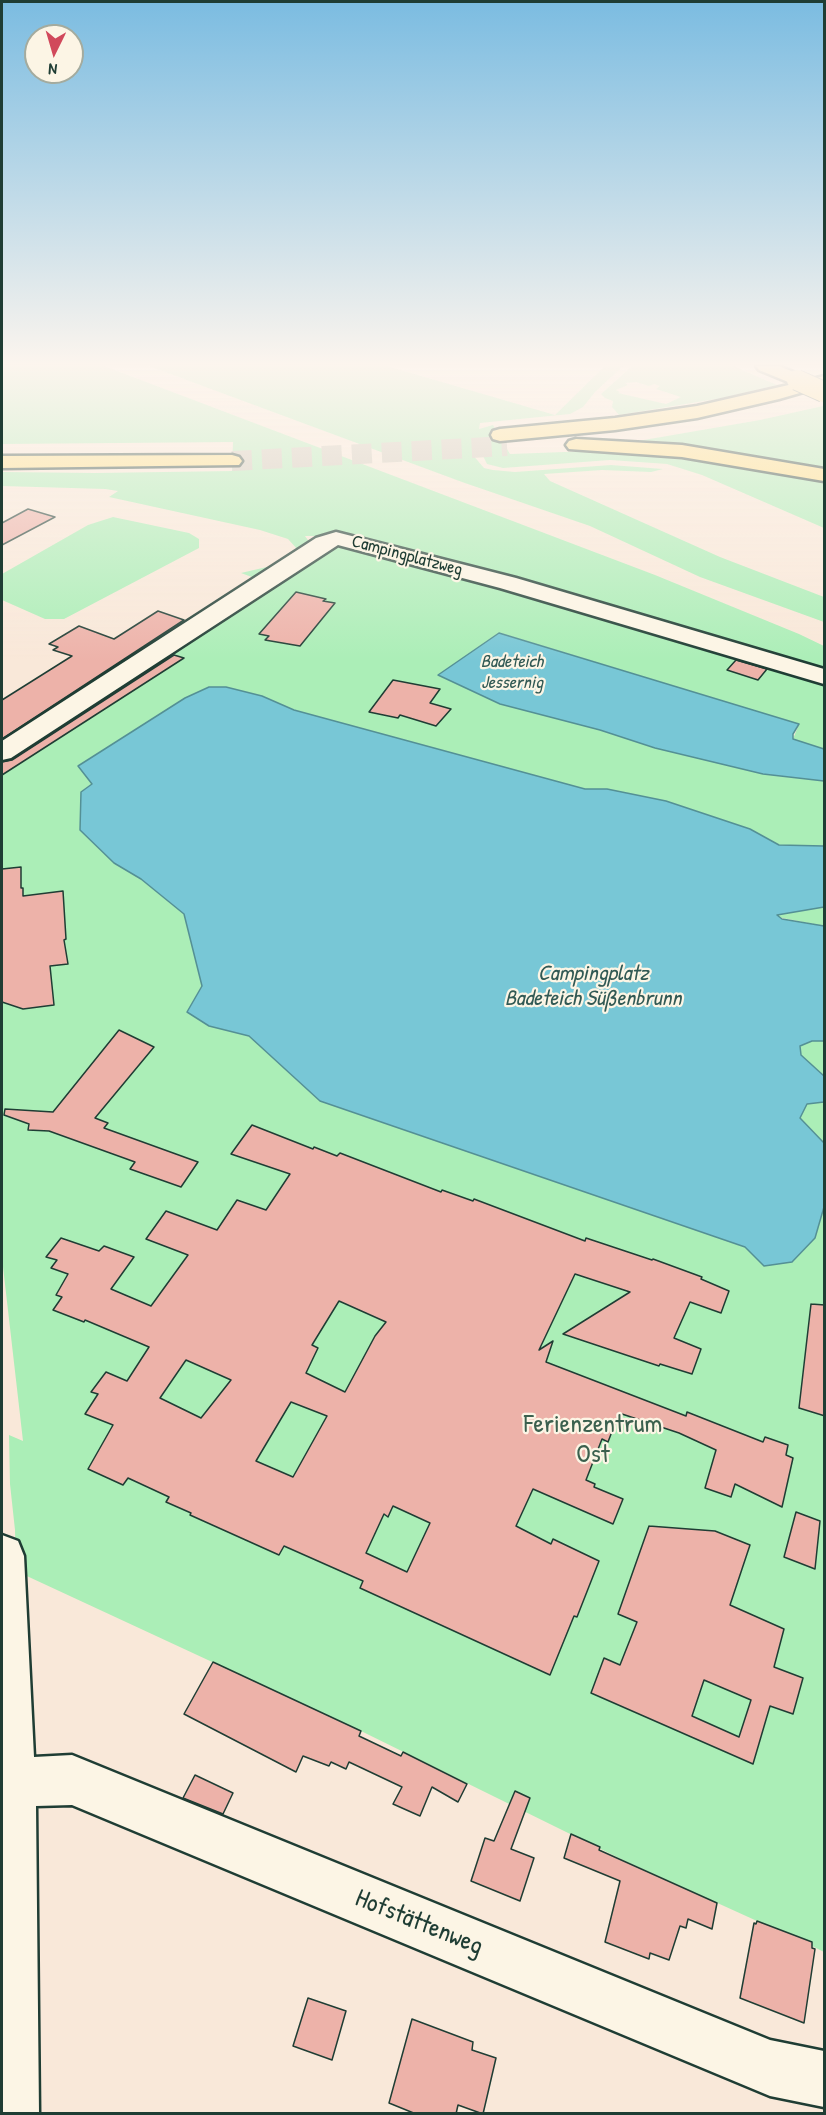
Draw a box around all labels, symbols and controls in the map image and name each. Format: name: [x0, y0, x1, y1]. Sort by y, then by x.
north arrow: [24, 24, 84, 84]
text: N: [47, 59, 58, 81]
street label: Campingplatzweg: [349, 531, 465, 581]
water label: Badeteich Jessernig: [481, 651, 543, 694]
water label: Campingplatz Badeteich Süßenbrunn: [505, 961, 681, 1012]
park label: Ferienzentrum Ost: [524, 1409, 662, 1470]
street label: Hofstättenweg: [351, 1883, 487, 1963]

